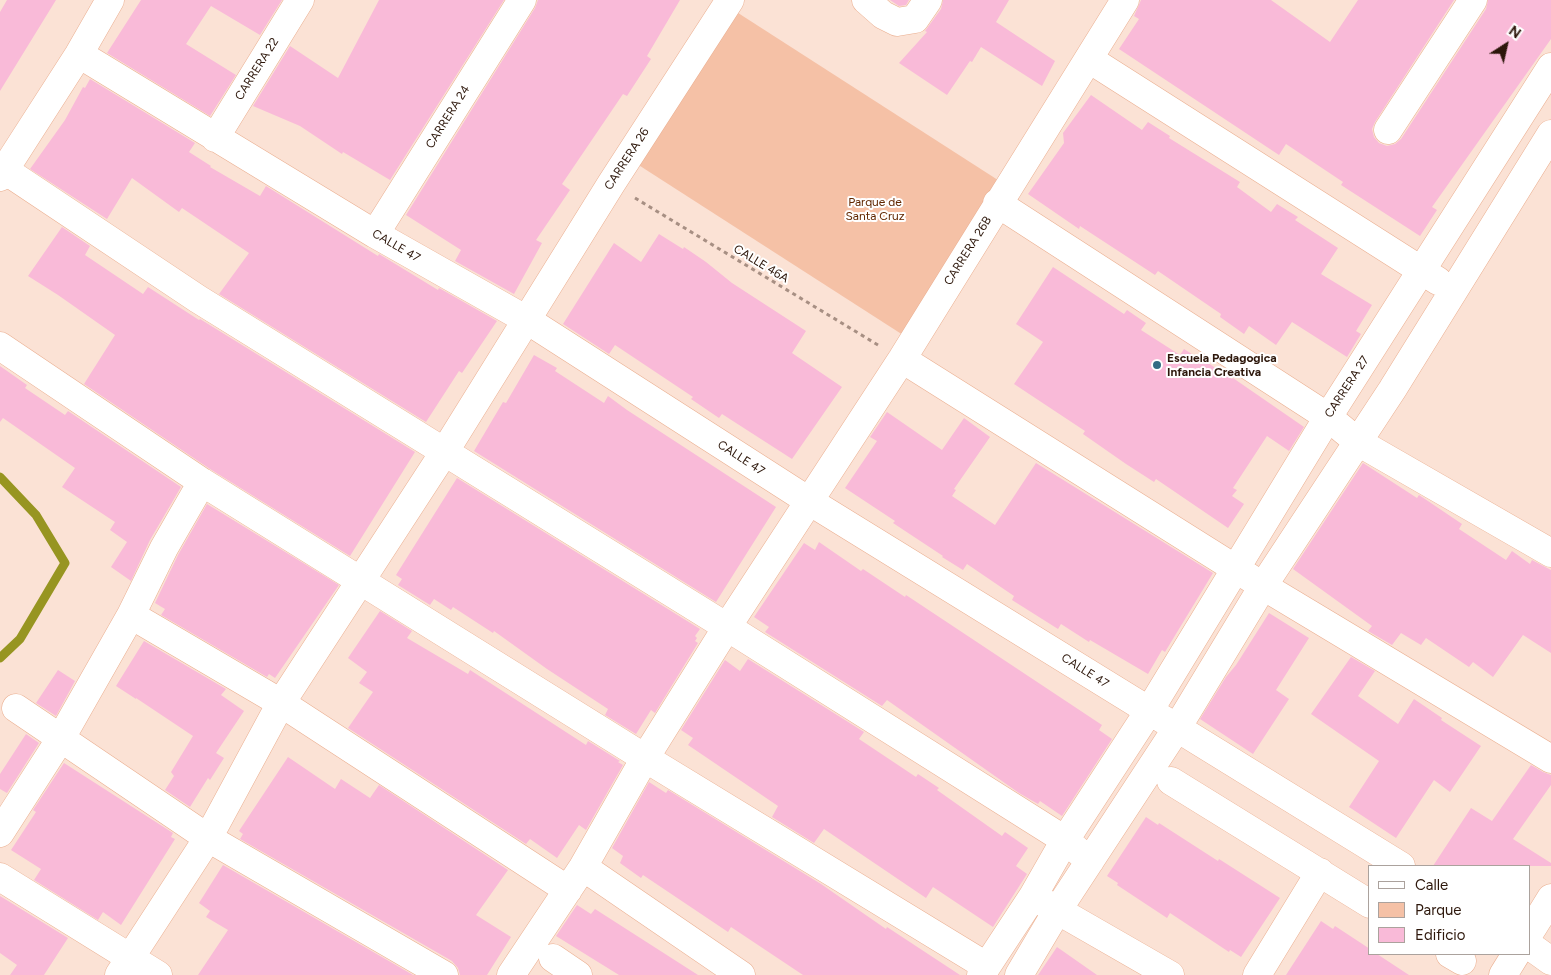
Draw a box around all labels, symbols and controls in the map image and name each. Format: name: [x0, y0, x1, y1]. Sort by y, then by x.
north arrow: [1481, 20, 1531, 70]
text: N: [1506, 22, 1524, 42]
street label: CARRERA 22: [232, 35, 282, 103]
street label: CARRERA 24: [423, 83, 473, 151]
street label: CARRERA 26: [602, 125, 652, 193]
park label: Parque de Santa Cruz: [845, 195, 905, 223]
street label: CARRERA 26B: [941, 214, 995, 288]
street label: CALLE 47: [369, 226, 423, 266]
street label: CALLE 46A: [731, 242, 791, 286]
place label: Escuela Pedagogica Infancia Creativa: [1167, 351, 1277, 379]
street label: CARRERA 27: [1322, 353, 1372, 421]
marker: Escuela Pedagogica Infancia Creativa: [1151, 359, 1163, 371]
street label: CALLE 47: [715, 437, 767, 479]
street label: CALLE 47: [1059, 651, 1111, 691]
legend: [1368, 865, 1531, 955]
text: Calle: [1415, 876, 1448, 894]
text: Parque: [1415, 901, 1462, 919]
text: Edificio: [1415, 926, 1465, 944]

